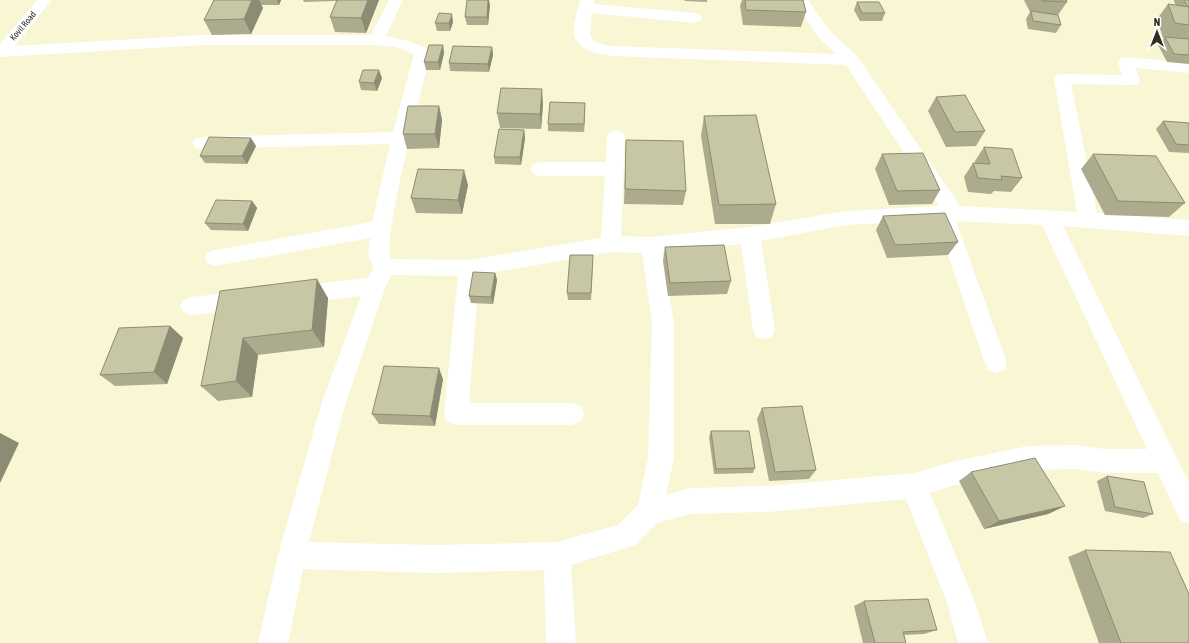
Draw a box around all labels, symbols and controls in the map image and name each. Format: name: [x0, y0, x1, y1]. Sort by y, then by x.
street label: Kovil Road: [8, 9, 38, 43]
north arrow: [1137, 12, 1177, 52]
text: N: [1154, 16, 1160, 28]

